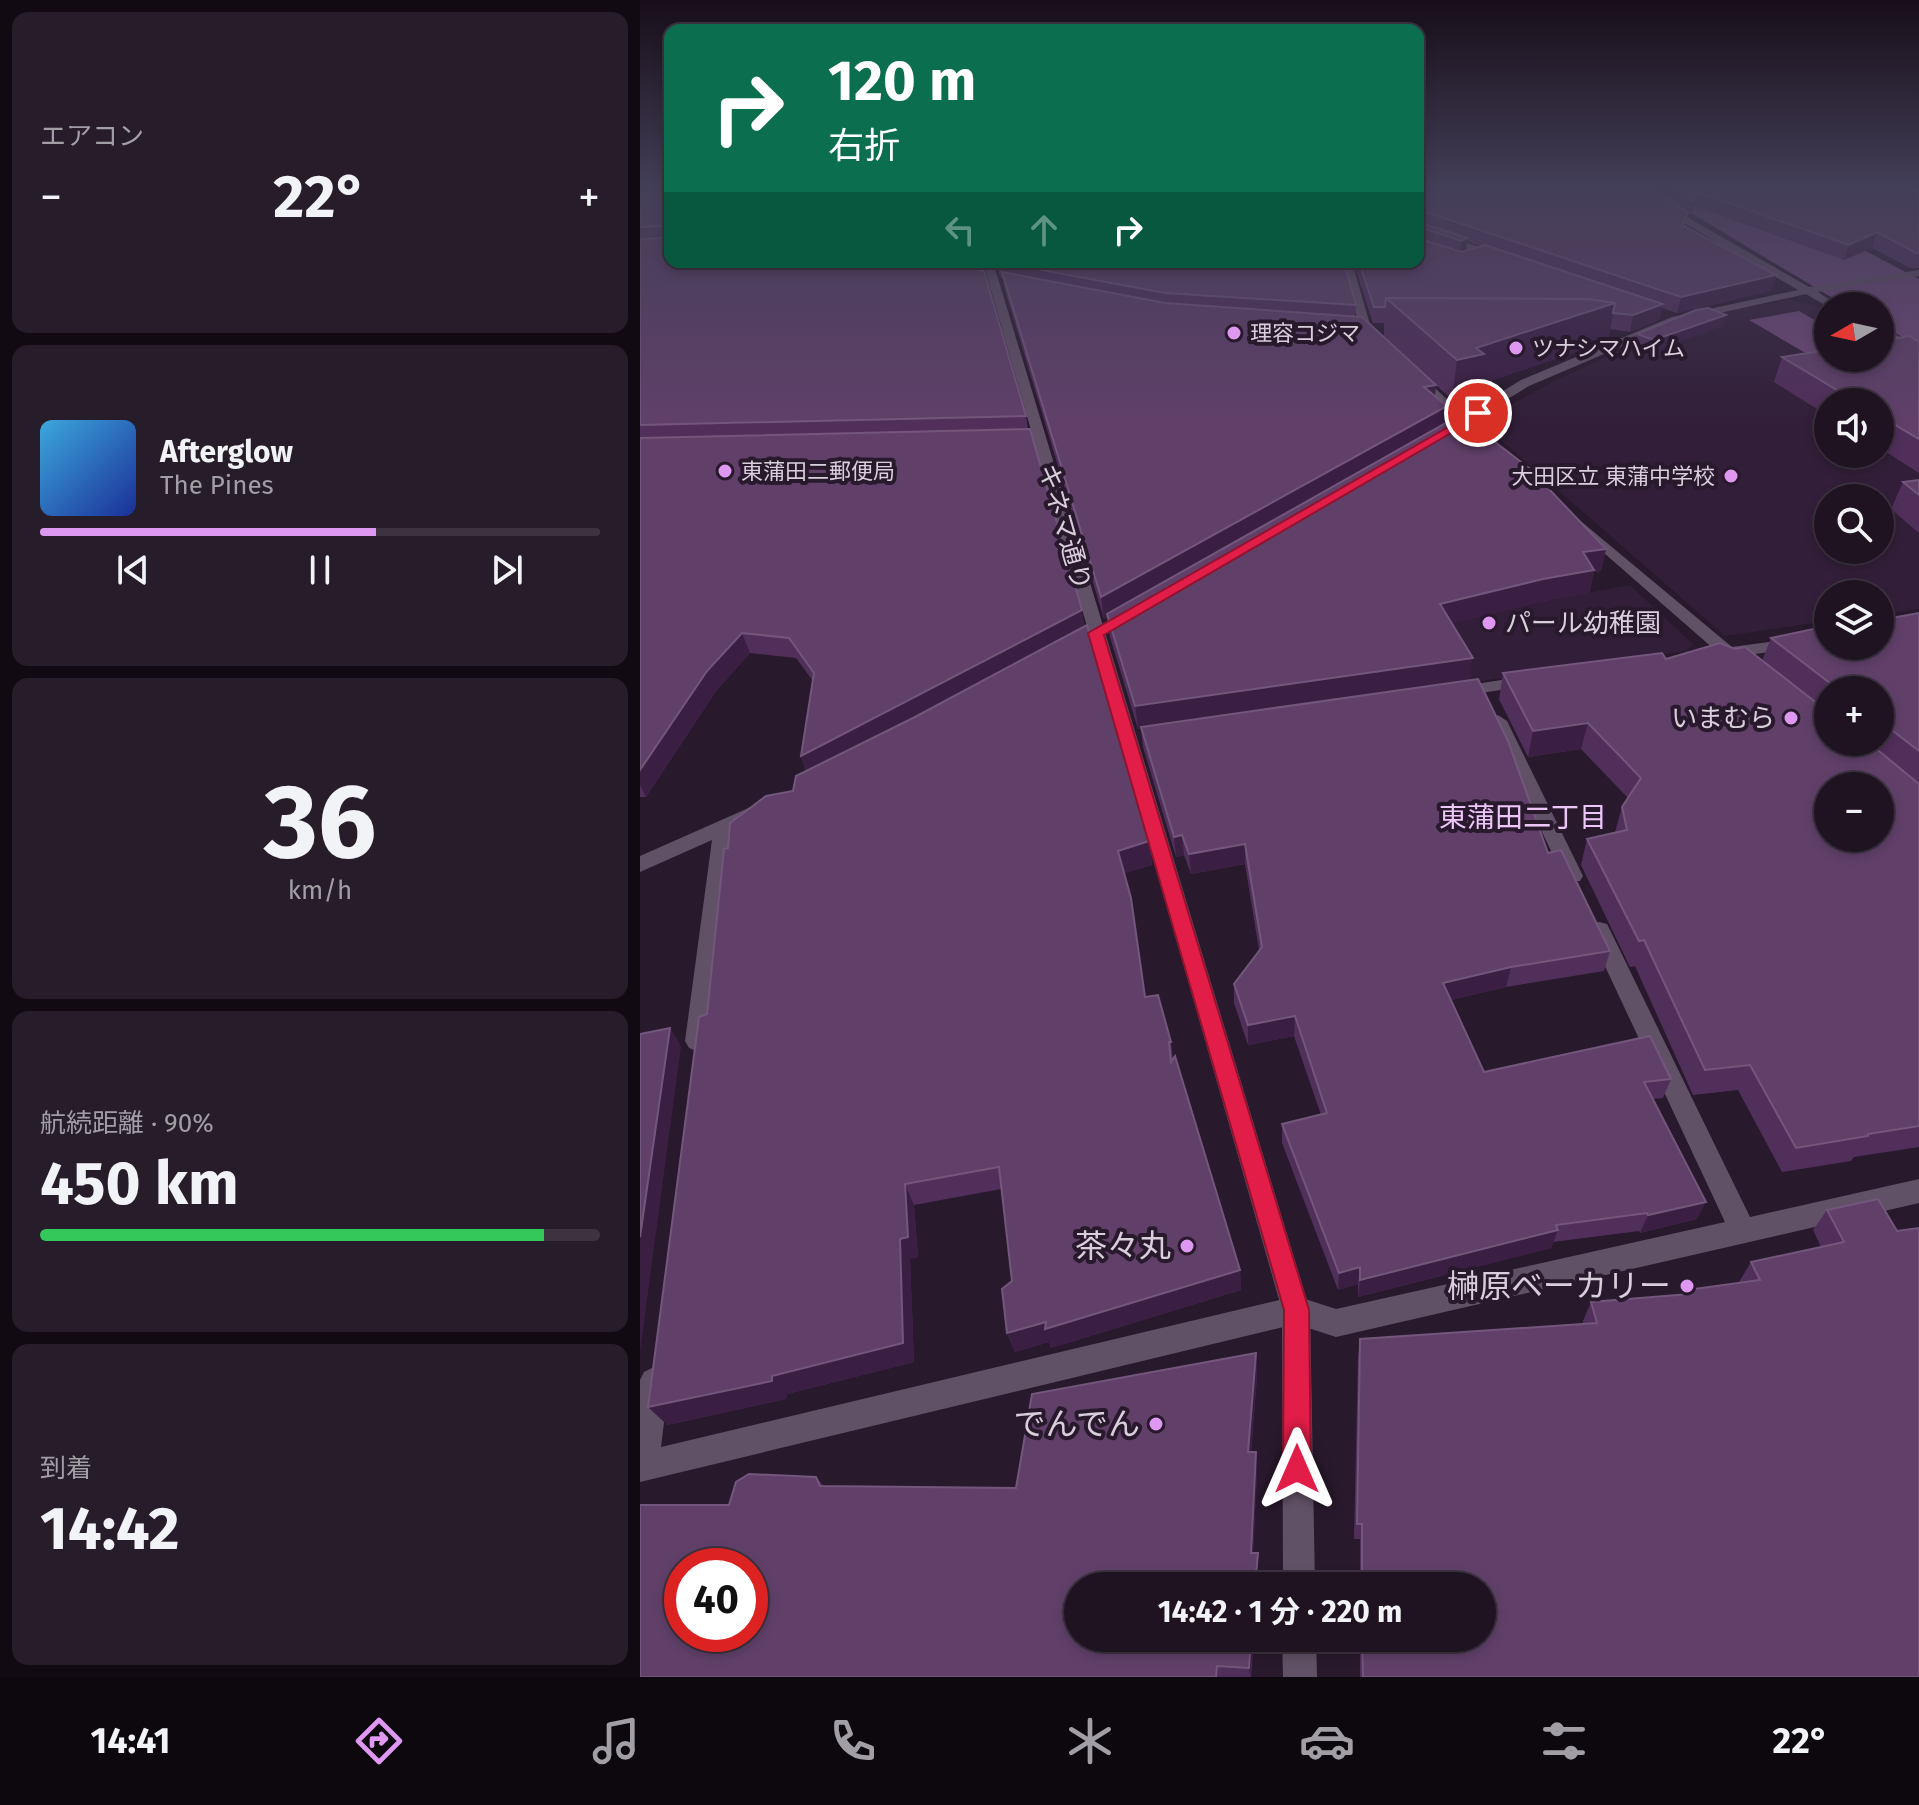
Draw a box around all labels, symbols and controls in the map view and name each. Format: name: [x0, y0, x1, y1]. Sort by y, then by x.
text: 120 m: [828, 48, 976, 115]
icon: right: [696, 56, 800, 160]
text: エアコン: [40, 121, 144, 152]
text: 右折: [828, 124, 900, 168]
text: 22°: [273, 161, 367, 233]
text: −: [40, 171, 62, 224]
text: +: [578, 171, 600, 224]
icon: left: [938, 208, 982, 252]
icon: ahead: [1022, 208, 1066, 252]
icon: right: [1106, 208, 1150, 252]
north arrow: [1814, 292, 1894, 372]
map controls: [1814, 292, 1894, 852]
place label: 理容コジマ: [1250, 320, 1360, 347]
marker: 理容コジマ: [1225, 324, 1243, 342]
place label: ツナシマハイム: [1532, 335, 1685, 362]
marker: ツナシマハイム: [1507, 339, 1525, 357]
pin: [1444, 379, 1512, 447]
button: sound: [1814, 388, 1894, 468]
icon: arrive: [1456, 391, 1500, 435]
text: Afterglow: [160, 434, 293, 470]
place label: 東蒲田二郵便局: [741, 458, 895, 485]
street label: キネマ通り: [1032, 460, 1097, 594]
marker: 東蒲田二郵便局: [716, 462, 734, 480]
place label: 大田区立 東蒲中学校: [1511, 463, 1715, 490]
marker: 大田区立 東蒲中学校: [1722, 467, 1740, 485]
text: The Pines: [160, 470, 274, 501]
button: search: [1814, 484, 1894, 564]
icon: previous: [111, 548, 155, 592]
icon: pause: [298, 548, 342, 592]
icon: next: [485, 548, 529, 592]
button: layers: [1814, 580, 1894, 660]
place label: パール幼稚園: [1505, 608, 1661, 639]
marker: パール幼稚園: [1480, 614, 1498, 632]
button: +: [1814, 676, 1894, 756]
place label: いまむら: [1671, 703, 1775, 734]
marker: いまむら: [1782, 709, 1800, 727]
text: 36: [264, 760, 376, 885]
button: −: [1814, 772, 1894, 852]
district label: 東蒲田二丁目: [1439, 801, 1607, 834]
text: km/h: [288, 875, 352, 906]
text: 航続距離 · 90%: [40, 1108, 214, 1139]
text: 450 km: [40, 1148, 239, 1220]
place label: 茶々丸: [1075, 1227, 1171, 1265]
marker: 茶々丸: [1178, 1237, 1196, 1255]
place label: 榊原ベーカリー: [1447, 1267, 1671, 1305]
marker: 榊原ベーカリー: [1678, 1277, 1696, 1295]
place label: でんでん: [1014, 1405, 1140, 1443]
marker: でんでん: [1147, 1415, 1165, 1433]
position arrow: [1255, 1427, 1339, 1511]
text: 到着: [40, 1453, 92, 1484]
text: 14:42: [40, 1493, 180, 1565]
speed limit sign: 40: [664, 1548, 768, 1652]
text: 14:42 · 1 分 · 220 m: [1158, 1594, 1402, 1630]
icon: directions: [351, 1713, 407, 1769]
icon: music: [588, 1713, 644, 1769]
icon: phone: [825, 1713, 881, 1769]
icon: climate: [1062, 1713, 1118, 1769]
icon: car: [1299, 1713, 1355, 1769]
icon: filters: [1536, 1713, 1592, 1769]
text: 14:41: [90, 1719, 170, 1763]
text: 22°: [1773, 1719, 1829, 1763]

